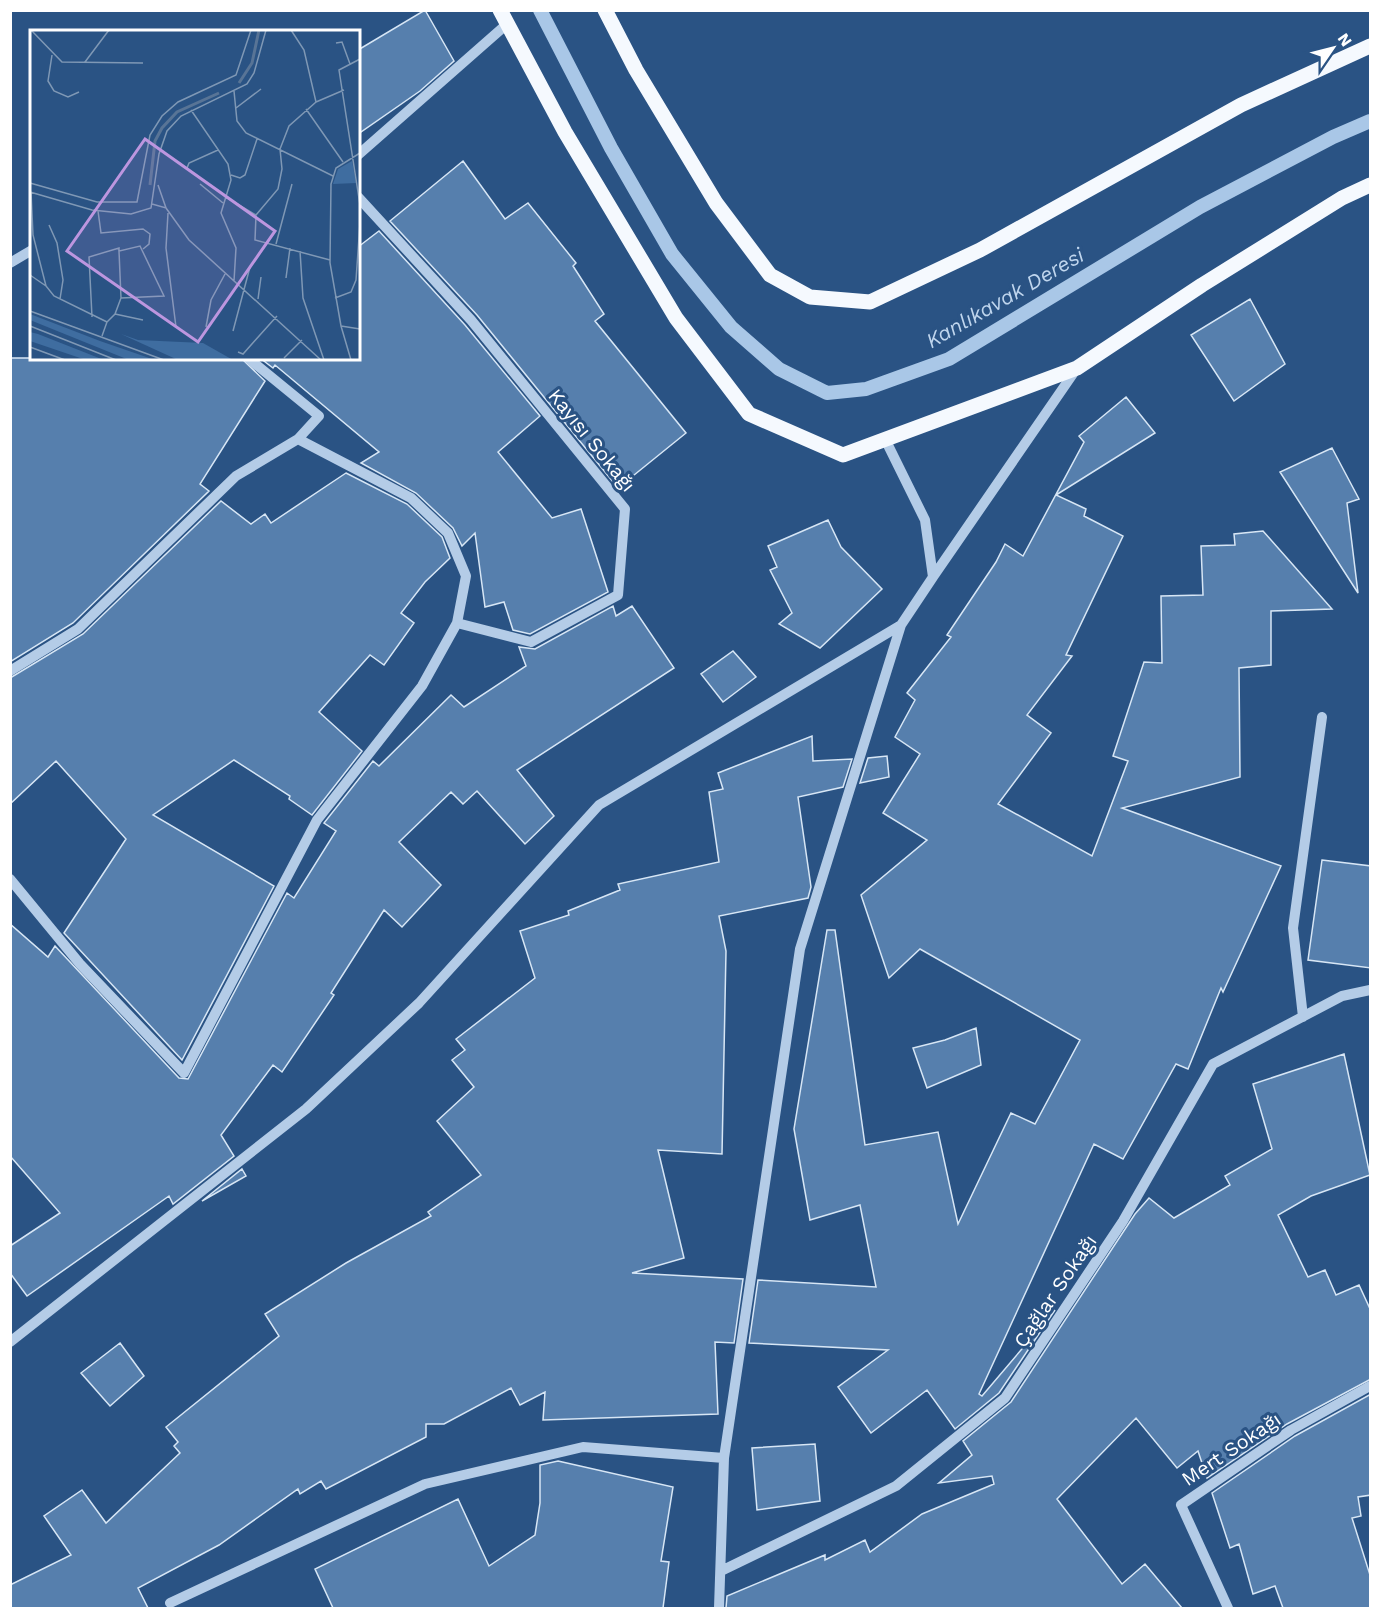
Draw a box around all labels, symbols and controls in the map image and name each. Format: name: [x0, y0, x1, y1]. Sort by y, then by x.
north arrow: [1303, 18, 1363, 78]
text: N: [1334, 29, 1356, 50]
inset map: [30, 30, 360, 360]
water label: Kanlıkavak Deresi: [921, 242, 1089, 353]
street label: Kayısı Sokağı: [543, 384, 641, 496]
street label: Çağlar Sokağı: [1008, 1230, 1102, 1352]
street label: Mert Sokağı: [1177, 1407, 1285, 1491]

